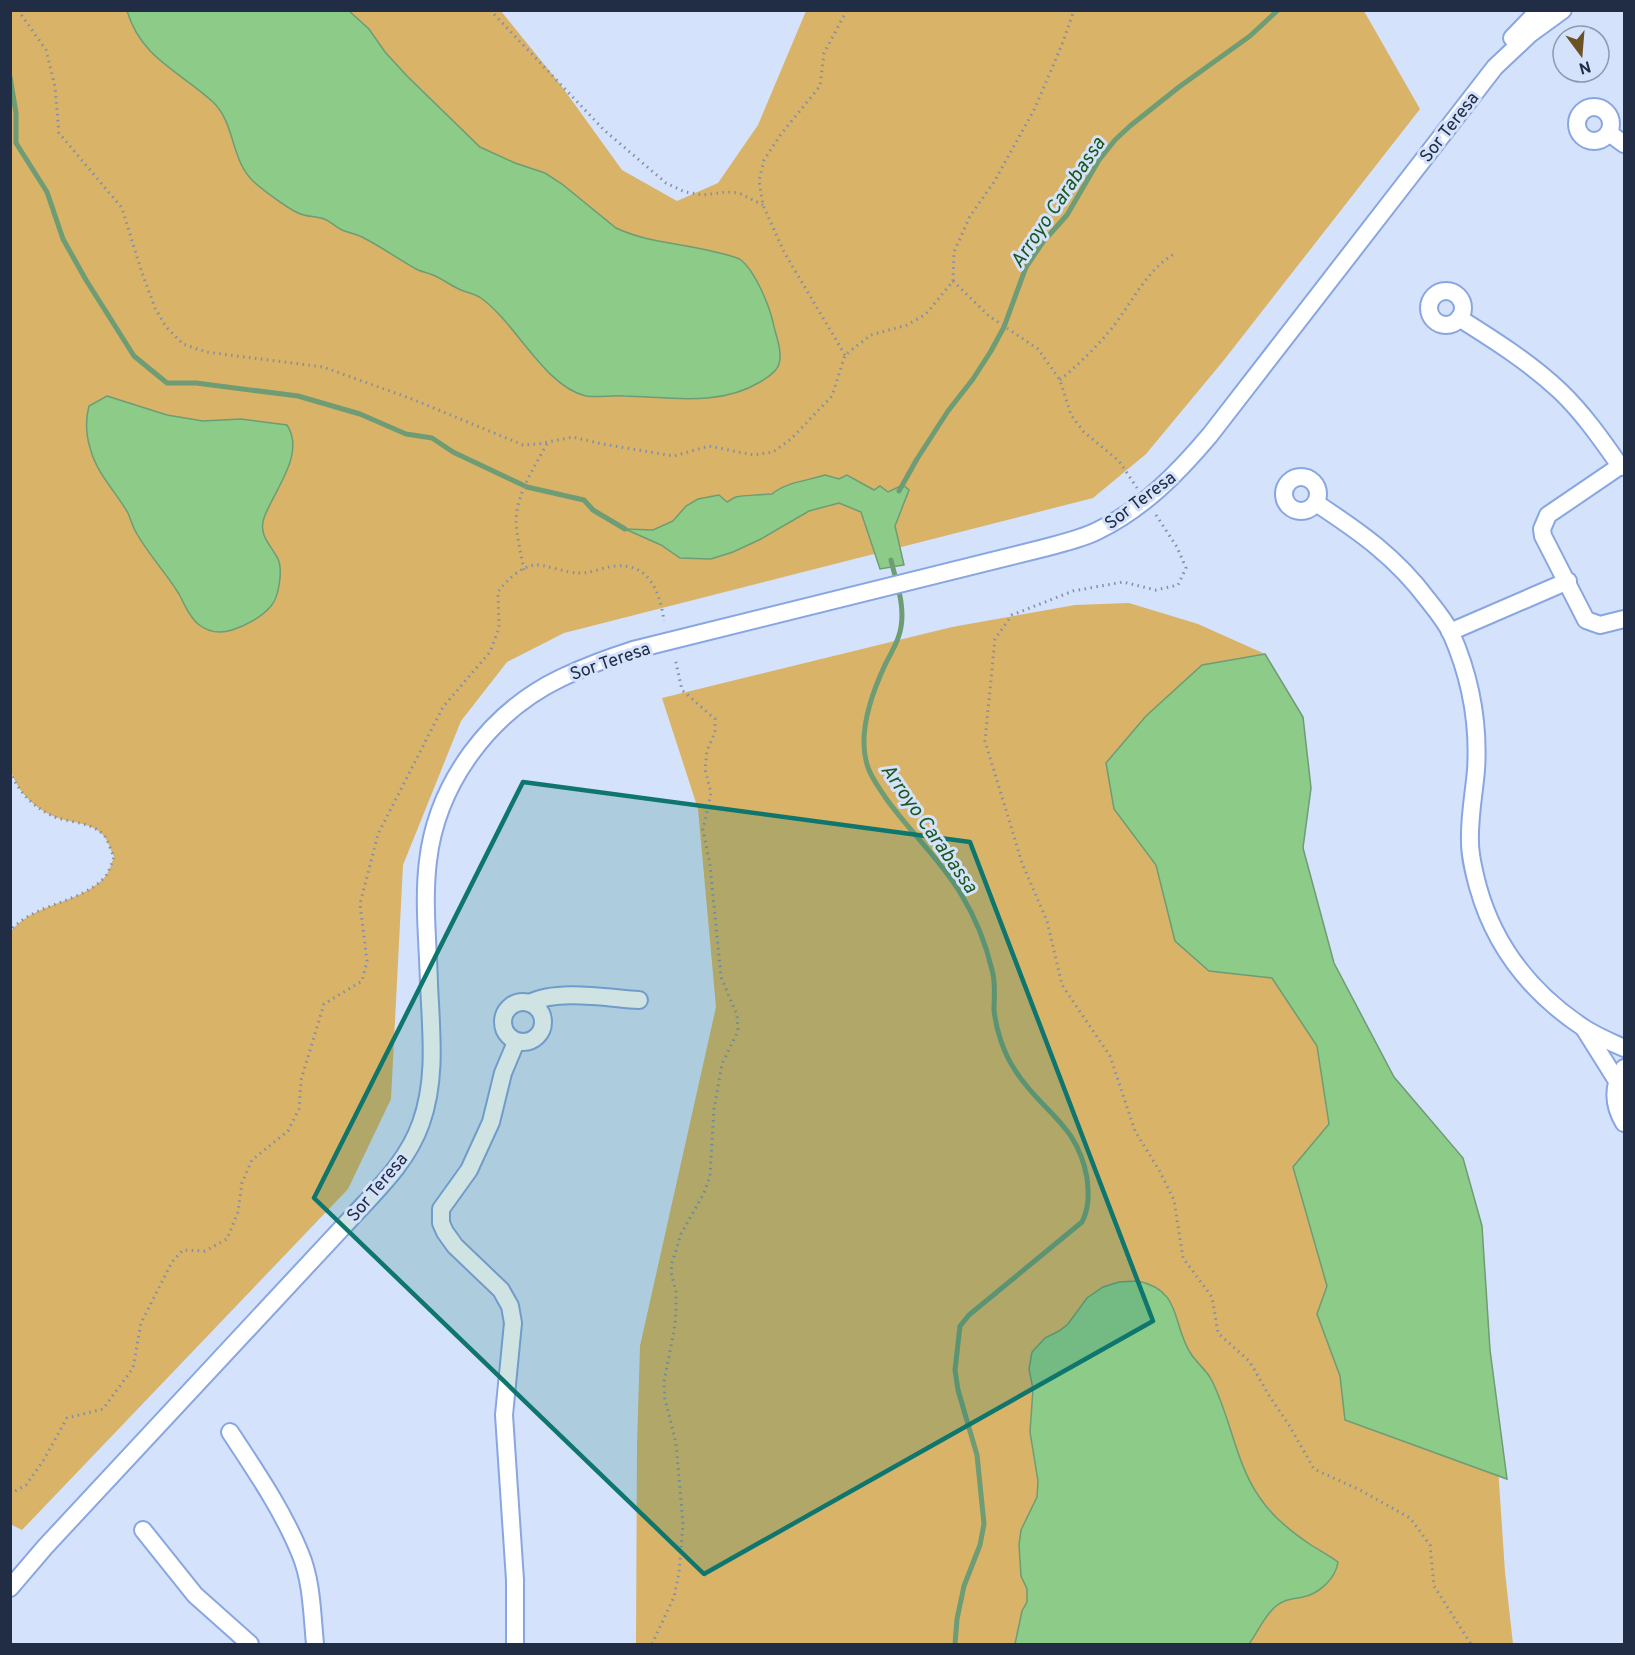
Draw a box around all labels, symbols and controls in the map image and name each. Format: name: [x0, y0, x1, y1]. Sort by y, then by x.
north arrow: [1551, 24, 1611, 84]
text: N: [1576, 55, 1593, 78]
street label: Sor Teresa: [1415, 88, 1485, 168]
water label: Arroyo Carabassa: [1005, 132, 1112, 274]
street label: Sor Teresa: [1101, 467, 1181, 535]
street label: Sor Teresa: [567, 638, 654, 687]
water label: Arroyo Carabassa: [874, 759, 983, 900]
street label: Sor Teresa: [343, 1149, 414, 1227]

